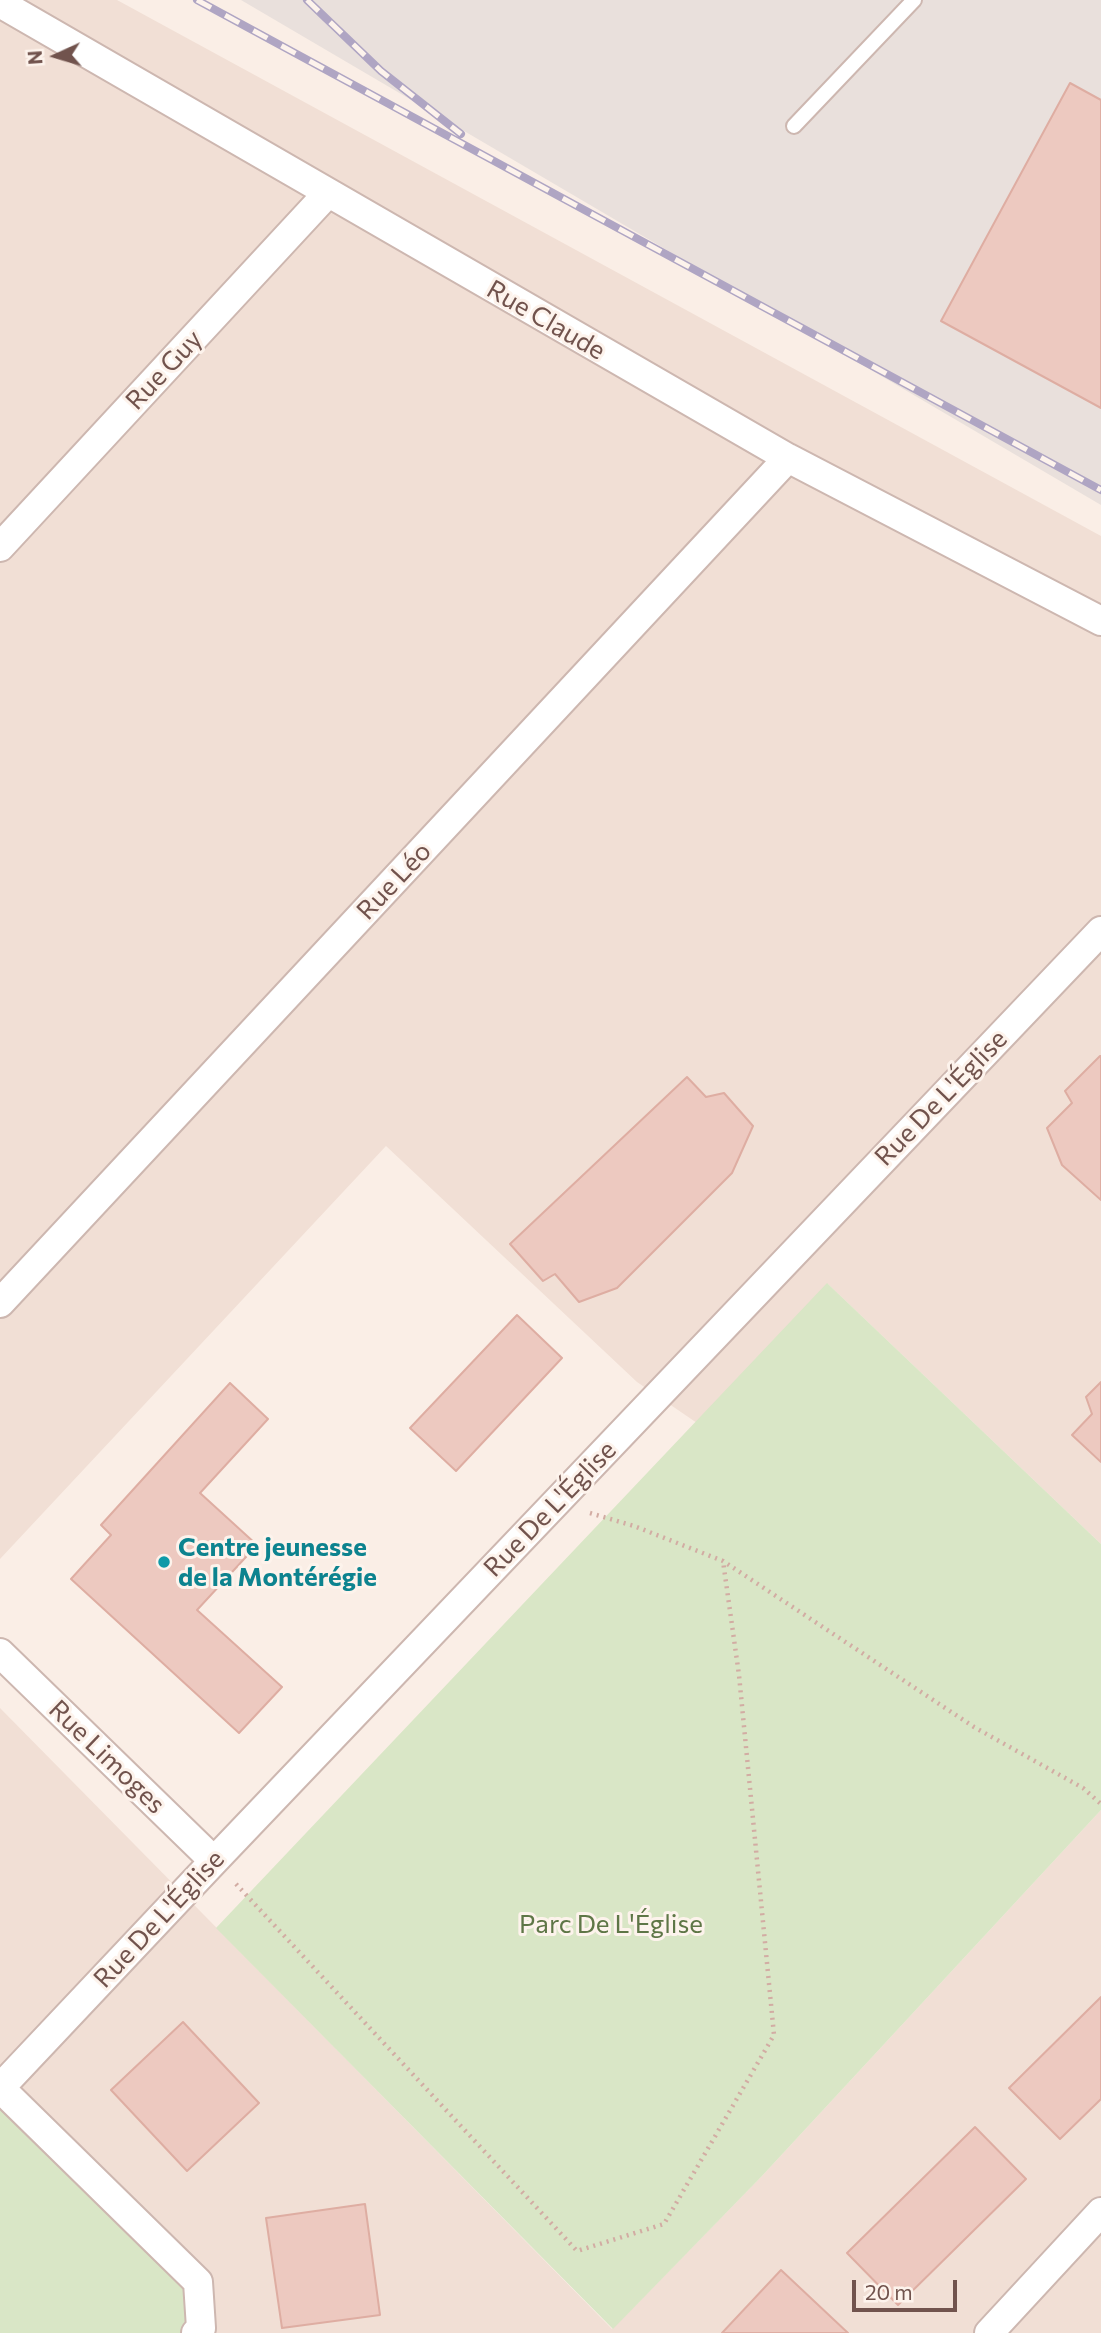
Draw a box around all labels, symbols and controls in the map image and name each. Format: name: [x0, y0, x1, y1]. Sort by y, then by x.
north arrow: [21, 21, 91, 91]
text: N: [23, 50, 47, 65]
street label: Rue Claude: [481, 274, 611, 366]
street label: Rue Guy: [119, 324, 209, 416]
street label: Rue Léo: [350, 836, 438, 926]
street label: Rue De L'Église: [868, 1024, 1014, 1172]
street label: Rue De L'Église: [477, 1435, 623, 1583]
place label: Centre jeunesse de la Montérégie: [178, 1531, 377, 1592]
marker: Centre jeunesse de la Montérégie: [156, 1554, 172, 1570]
street label: Rue Limoges: [42, 1694, 172, 1820]
street label: Rue De L'Église: [87, 1844, 231, 1994]
park label: Parc De L'Église: [519, 1908, 703, 1940]
scale bar: [856, 2266, 961, 2310]
text: 20 m: [865, 2279, 913, 2304]

